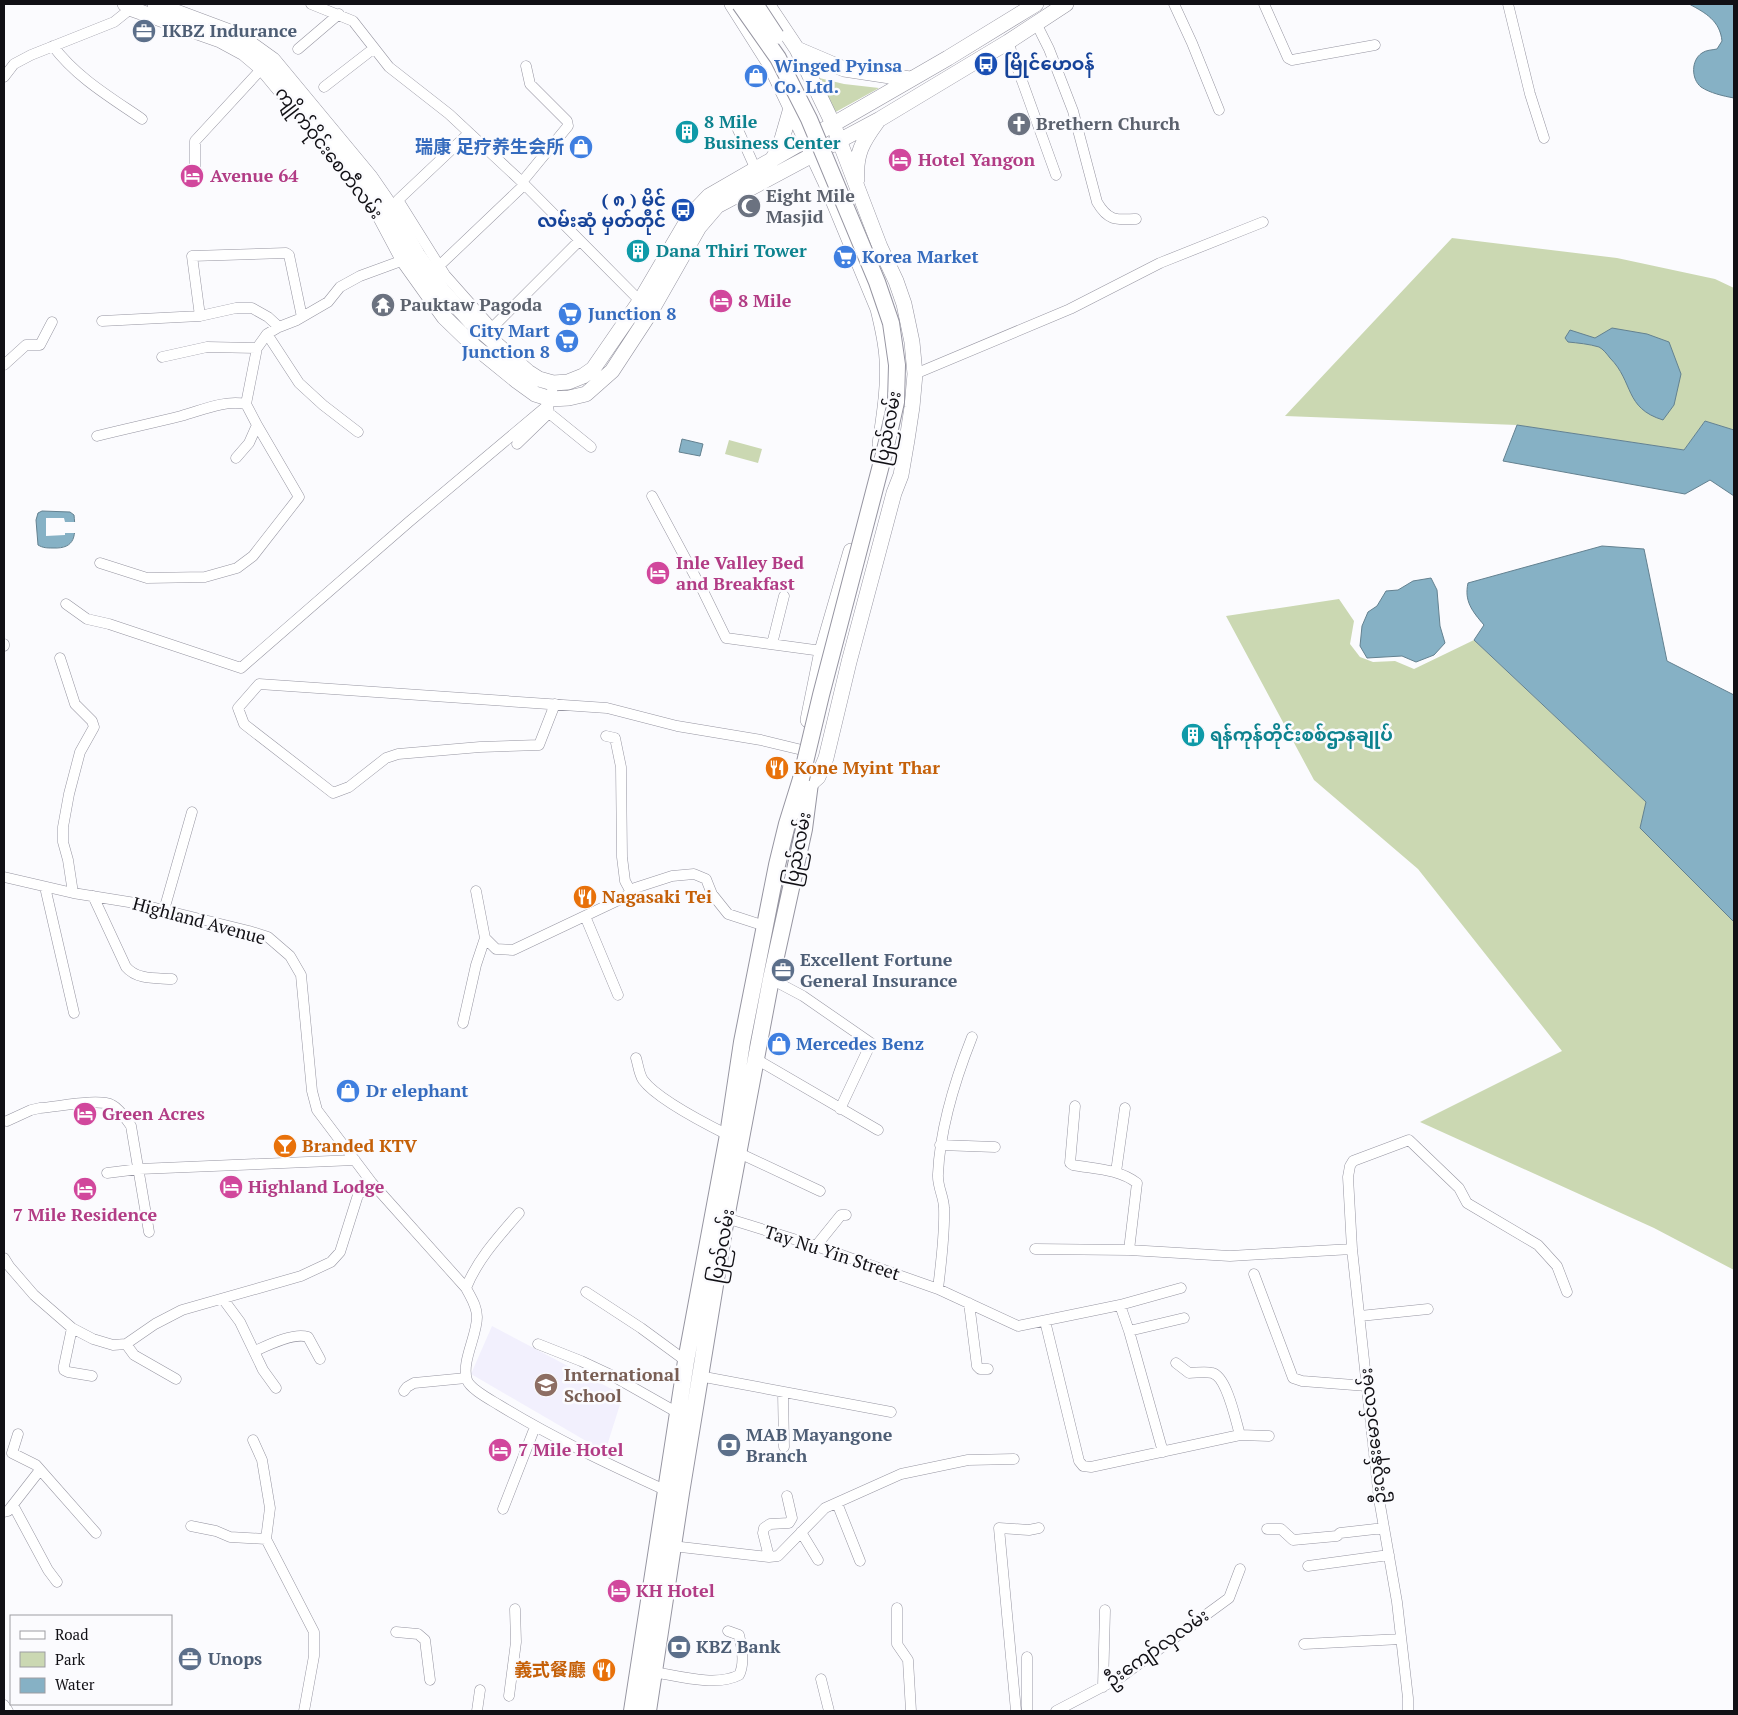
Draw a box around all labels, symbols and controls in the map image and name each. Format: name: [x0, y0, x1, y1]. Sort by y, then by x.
office icon: IKBZ Indurance: [131, 18, 157, 44]
place label: IKBZ Indurance: [162, 18, 298, 42]
bus stop icon: မြိုင်ဟေဝန်: [973, 51, 999, 77]
place label: မြိုင်ဟေဝန်: [1004, 51, 1095, 78]
place label: Winged Pyinsa Co. Ltd.: [774, 53, 902, 98]
shop icon: Winged Pyinsa Co. Ltd.: [743, 63, 769, 89]
street label: ကျိုက်ဝိုင်းစေတီလမ်း: [267, 81, 390, 226]
place label: 8 Mile Business Center: [704, 109, 841, 154]
church icon: Brethern Church: [1006, 111, 1032, 137]
place label: Brethern Church: [1036, 111, 1181, 135]
building icon: 8 Mile Business Center: [674, 119, 700, 145]
place label: 瑞康 足疗养生会所: [415, 134, 564, 158]
shop icon: 瑞康 足疗养生会所: [568, 134, 594, 160]
hotel icon: Hotel Yangon: [887, 147, 913, 173]
place label: Hotel Yangon: [918, 147, 1036, 171]
hotel icon: Avenue 64: [179, 163, 205, 189]
place label: Avenue 64: [210, 163, 299, 187]
place label: Eight Mile Masjid: [766, 183, 855, 228]
place label: ( ၈ ) မိုင် လမ်းဆုံ မှတ်တိုင်: [537, 187, 666, 235]
mosque icon: Eight Mile Masjid: [736, 193, 762, 219]
bus stop icon: ( ၈ ) မိုင် လမ်းဆုံ မှတ်တိုင်: [670, 197, 696, 223]
building icon: Dana Thiri Tower: [625, 238, 651, 264]
place label: Dana Thiri Tower: [656, 238, 807, 262]
supermarket icon: Korea Market: [832, 244, 858, 270]
place label: Korea Market: [862, 244, 979, 268]
hotel icon: 8 Mile: [708, 288, 734, 314]
place label: 8 Mile: [738, 288, 792, 312]
temple icon: Pauktaw Pagoda: [370, 292, 396, 318]
place label: Pauktaw Pagoda: [400, 292, 542, 316]
supermarket icon: Junction 8: [557, 301, 583, 327]
place label: Junction 8: [588, 301, 676, 325]
place label: City Mart Junction 8: [462, 318, 550, 363]
supermarket icon: City Mart Junction 8: [554, 328, 580, 354]
street label: ပြည်လမ်း: [868, 389, 910, 468]
place label: Inle Valley Bed and Breakfast: [676, 550, 804, 595]
hotel icon: Inle Valley Bed and Breakfast: [645, 560, 671, 586]
building icon: ရန်ကုန်တိုင်းစစ်ဌာနချုပ်: [1180, 722, 1206, 748]
place label: ရန်ကုန်တိုင်းစစ်ဌာနချုပ်: [1210, 722, 1393, 750]
restaurant icon: Kone Myint Thar: [764, 755, 790, 781]
place label: Kone Myint Thar: [794, 755, 940, 779]
street label: ပြည်လမ်း: [778, 810, 820, 889]
restaurant icon: Nagasaki Tei: [572, 884, 598, 910]
place label: Nagasaki Tei: [602, 884, 712, 908]
street label: Highland Avenue: [130, 891, 268, 949]
place label: Excellent Fortune General Insurance: [800, 947, 958, 992]
office icon: Excellent Fortune General Insurance: [770, 957, 796, 983]
shop icon: Mercedes Benz: [766, 1031, 792, 1057]
place label: Mercedes Benz: [796, 1031, 924, 1055]
shop icon: Dr elephant: [335, 1078, 361, 1104]
place label: Dr elephant: [366, 1078, 468, 1102]
hotel icon: Green Acres: [72, 1101, 98, 1127]
place label: Green Acres: [102, 1101, 205, 1125]
bar icon: Branded KTV: [272, 1133, 298, 1159]
place label: Branded KTV: [302, 1133, 418, 1157]
hotel icon: Highland Lodge: [218, 1174, 244, 1200]
place label: Highland Lodge: [248, 1174, 385, 1198]
hotel icon: 7 Mile Residence: [72, 1176, 98, 1202]
place label: 7 Mile Residence: [13, 1202, 157, 1226]
street label: ပြည်လမ်း: [703, 1207, 743, 1285]
street label: Tay Nu Yin Street: [761, 1219, 903, 1285]
place label: International School: [564, 1362, 680, 1407]
street label: ဦးလွန်းမောင်လမ်း: [1353, 1366, 1395, 1505]
school or university icon: International School: [533, 1372, 559, 1398]
place label: MAB Mayangone Branch: [746, 1422, 893, 1467]
bank icon: MAB Mayangone Branch: [716, 1432, 742, 1458]
hotel icon: 7 Mile Hotel: [487, 1437, 513, 1463]
place label: 7 Mile Hotel: [518, 1437, 624, 1461]
hotel icon: KH Hotel: [606, 1578, 632, 1604]
place label: KH Hotel: [636, 1578, 715, 1602]
street label: ဦးကျော်လှလမ်း: [1100, 1603, 1215, 1695]
legend: [10, 1615, 172, 1705]
text: Road: [55, 1624, 88, 1644]
bank icon: KBZ Bank: [666, 1634, 692, 1660]
place label: KBZ Bank: [696, 1634, 781, 1658]
office icon: Unops: [177, 1646, 203, 1672]
place label: Unops: [208, 1646, 262, 1670]
text: Park: [55, 1649, 85, 1669]
place label: 義式餐廳: [514, 1657, 586, 1681]
restaurant icon: 義式餐廳: [591, 1657, 617, 1683]
text: Water: [55, 1674, 95, 1694]

